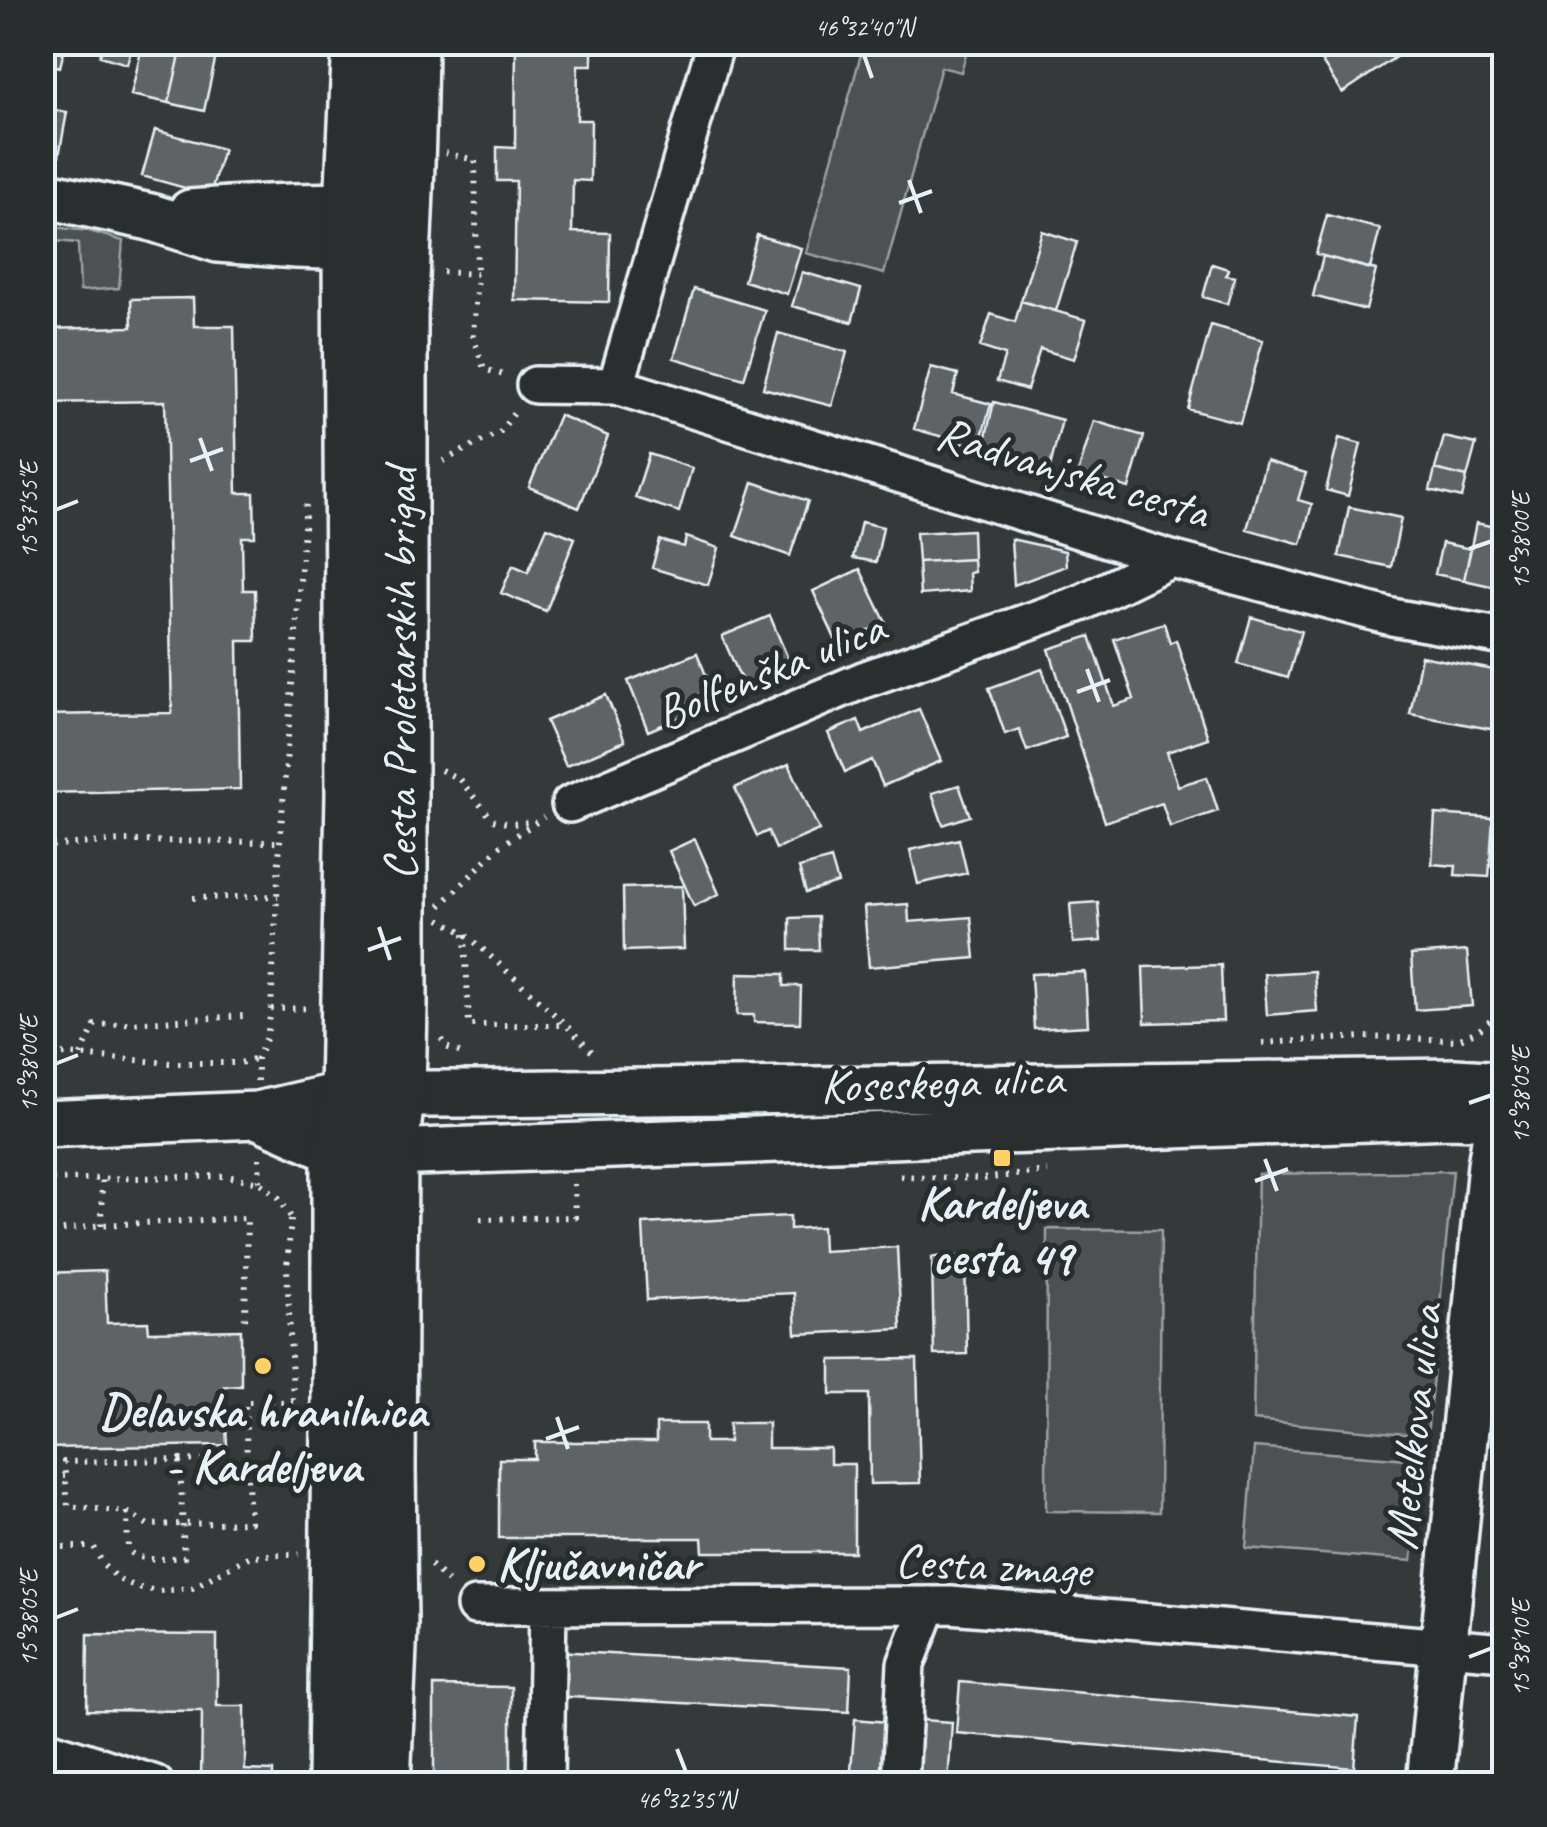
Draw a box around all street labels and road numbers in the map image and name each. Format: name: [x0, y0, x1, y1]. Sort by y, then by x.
street label: Radvanjska cesta: [930, 402, 1219, 543]
street label: Cesta Proletarskih brigad: [370, 461, 430, 880]
street label: Bolfenška ulica: [647, 596, 896, 743]
street label: Koseskega ulica: [819, 1048, 1068, 1116]
street label: Metelkova ulica: [1370, 1299, 1456, 1552]
street label: Cesta zmage: [894, 1530, 1096, 1600]

